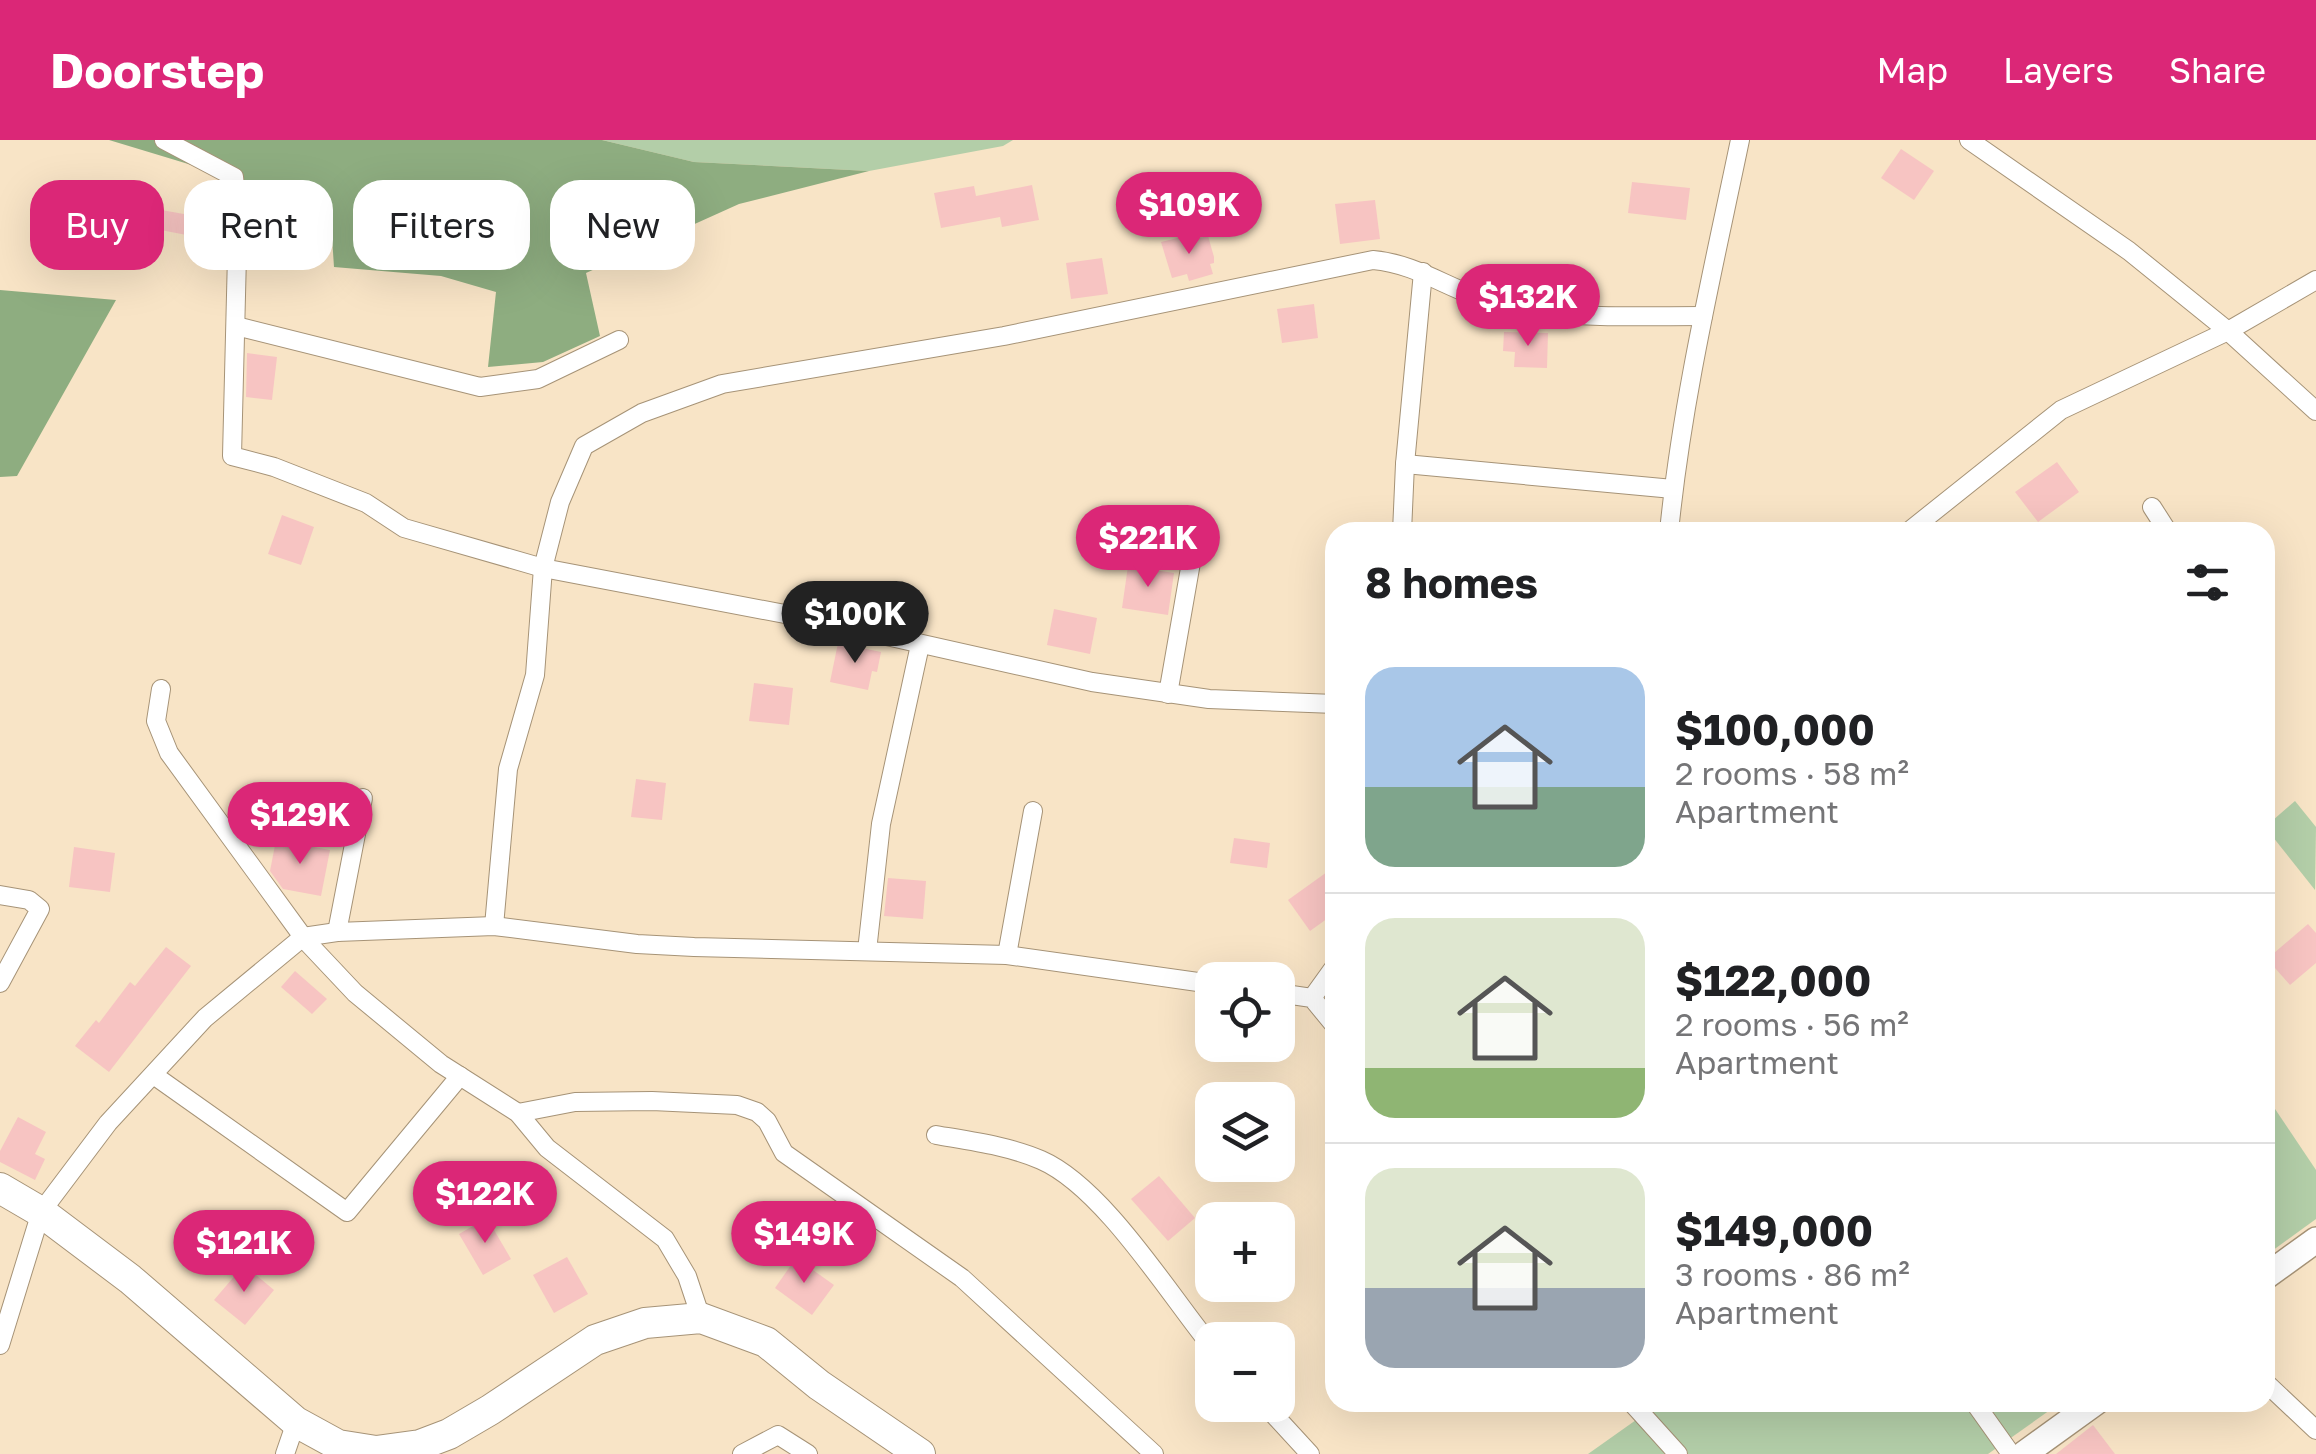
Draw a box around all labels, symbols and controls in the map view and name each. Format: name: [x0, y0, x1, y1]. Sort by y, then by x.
text: Doorstep: [50, 41, 264, 99]
text: Map: [1877, 49, 1948, 91]
text: Layers: [2003, 49, 2114, 91]
text: Share: [2169, 49, 2266, 91]
pin: $109K: [1119, 172, 1259, 257]
chip: Buy: [30, 180, 164, 270]
chip: Rent: [184, 180, 333, 270]
chip: Filters: [353, 180, 530, 270]
chip: New: [550, 180, 695, 270]
text: $109K: [1138, 185, 1240, 223]
pin: $132K: [1458, 264, 1598, 349]
text: $132K: [1478, 277, 1578, 315]
pin: $221K: [1078, 505, 1218, 590]
text: $221K: [1098, 518, 1198, 556]
icon: filters: [2180, 555, 2235, 610]
text: 8 homes: [1365, 557, 1538, 607]
pin: $100K: [785, 581, 925, 666]
text: $100K: [804, 594, 906, 632]
text: $100,000: [1675, 704, 1875, 754]
icon: home: [1445, 707, 1565, 827]
text: 2 rooms · 58 m²: [1675, 754, 1909, 792]
pin: $129K: [230, 782, 370, 867]
text: Apartment: [1675, 792, 1839, 830]
text: $129K: [250, 795, 350, 833]
text: $122,000: [1675, 955, 1871, 1005]
icon: home: [1445, 958, 1565, 1078]
map controls: [1195, 962, 1295, 1422]
button: locate: [1195, 962, 1295, 1062]
text: 2 rooms · 56 m²: [1675, 1005, 1909, 1043]
text: Apartment: [1675, 1043, 1839, 1081]
button: layers: [1195, 1082, 1295, 1182]
pin: $122K: [415, 1161, 555, 1246]
text: $122K: [435, 1174, 535, 1212]
pin: $149K: [734, 1201, 874, 1286]
button: +: [1195, 1202, 1295, 1302]
text: $149,000: [1675, 1205, 1873, 1255]
icon: home: [1445, 1208, 1565, 1328]
pin: $121K: [174, 1210, 314, 1295]
text: $149K: [753, 1214, 855, 1252]
text: $121K: [195, 1223, 293, 1261]
text: 3 rooms · 86 m²: [1675, 1255, 1910, 1293]
text: Apartment: [1675, 1293, 1839, 1331]
button: −: [1195, 1322, 1295, 1422]

